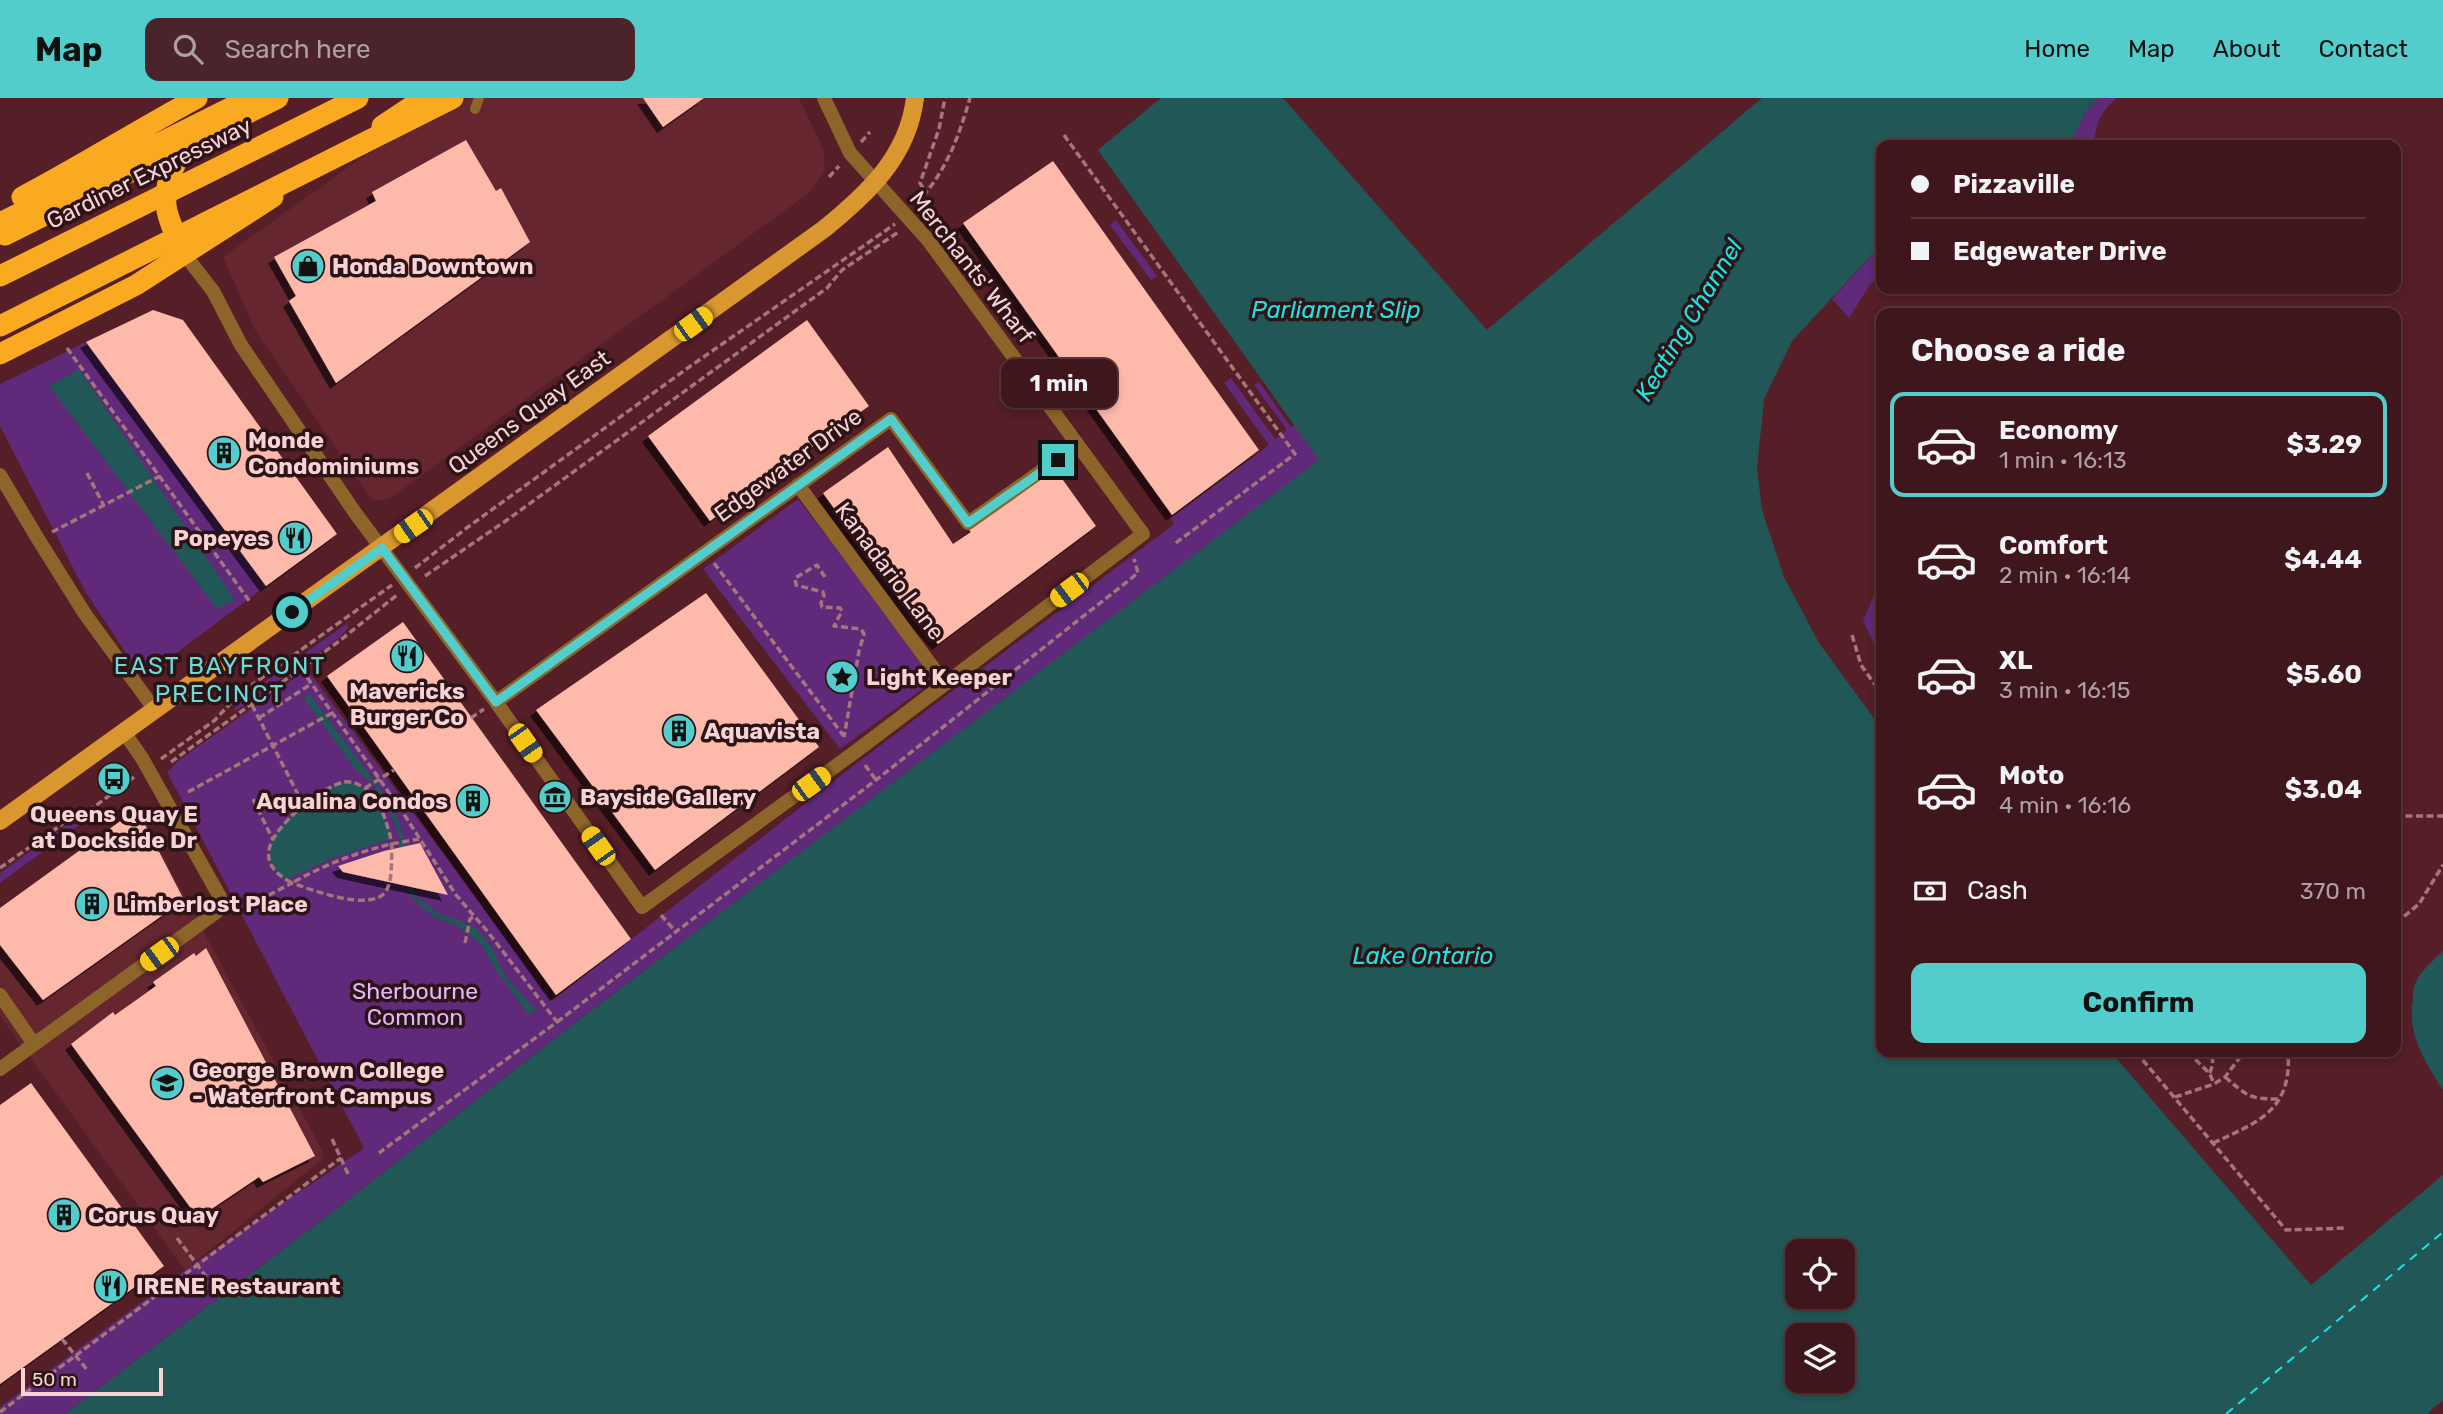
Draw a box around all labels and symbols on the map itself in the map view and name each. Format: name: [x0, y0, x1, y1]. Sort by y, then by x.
street label: Gardiner Expressway: [42, 111, 256, 235]
street label: Merchants' Wharf: [904, 185, 1040, 349]
water label: Keating Channel: [1630, 233, 1749, 406]
shop icon: Honda Downtown: [289, 247, 327, 285]
place label: Honda Downtown: [332, 252, 534, 280]
water label: Parliament Slip: [1251, 296, 1421, 324]
car: [670, 303, 717, 345]
street label: Queens Quay East: [443, 344, 615, 480]
callout: 1 min: [1000, 358, 1116, 408]
street label: Edgewater Drive: [709, 402, 867, 528]
place label: Monde Condominiums: [248, 426, 419, 480]
building icon: Monde Condominiums: [205, 434, 243, 472]
route end: [1042, 444, 1074, 476]
street label: Kanadario Lane: [829, 497, 951, 645]
car: [390, 505, 437, 547]
restaurant icon: Popeyes: [276, 519, 314, 557]
place label: Popeyes: [173, 524, 270, 552]
car: [1046, 569, 1093, 611]
route start: [276, 596, 308, 628]
restaurant icon: Mavericks Burger Co: [388, 637, 426, 675]
district label: EAST BAYFRONT PRECINCT: [114, 652, 326, 708]
place icon: Light Keeper: [823, 658, 861, 696]
place label: Light Keeper: [866, 663, 1012, 691]
place label: Mavericks Burger Co: [349, 677, 465, 731]
building icon: Aquavista: [660, 712, 698, 750]
place label: Aquavista: [704, 717, 820, 745]
car: [505, 720, 546, 766]
bus stop icon: Queens Quay E at Dockside Dr: [95, 760, 133, 798]
car: [788, 763, 835, 805]
museum icon: Bayside Gallery: [536, 778, 574, 816]
building icon: Aqualina Condos: [454, 782, 492, 820]
place label: Bayside Gallery: [580, 783, 756, 811]
place label: Aqualina Condos: [256, 787, 448, 815]
place label: Queens Quay E at Dockside Dr: [30, 800, 198, 854]
car: [578, 823, 619, 869]
building icon: Limberlost Place: [73, 885, 111, 923]
place label: Limberlost Place: [116, 890, 308, 918]
car: [136, 933, 183, 975]
water label: Lake Ontario: [1352, 942, 1494, 970]
park label: Sherbourne Common: [352, 977, 478, 1031]
place label: George Brown College - Waterfront Campus: [192, 1056, 444, 1110]
school or university icon: George Brown College - Waterfront Campus: [148, 1064, 186, 1102]
building icon: Corus Quay: [45, 1196, 83, 1234]
place label: Corus Quay: [88, 1201, 219, 1229]
restaurant icon: IRENE Restaurant: [92, 1267, 130, 1305]
place label: IRENE Restaurant: [136, 1272, 341, 1300]
scale bar: [21, 1365, 163, 1397]

